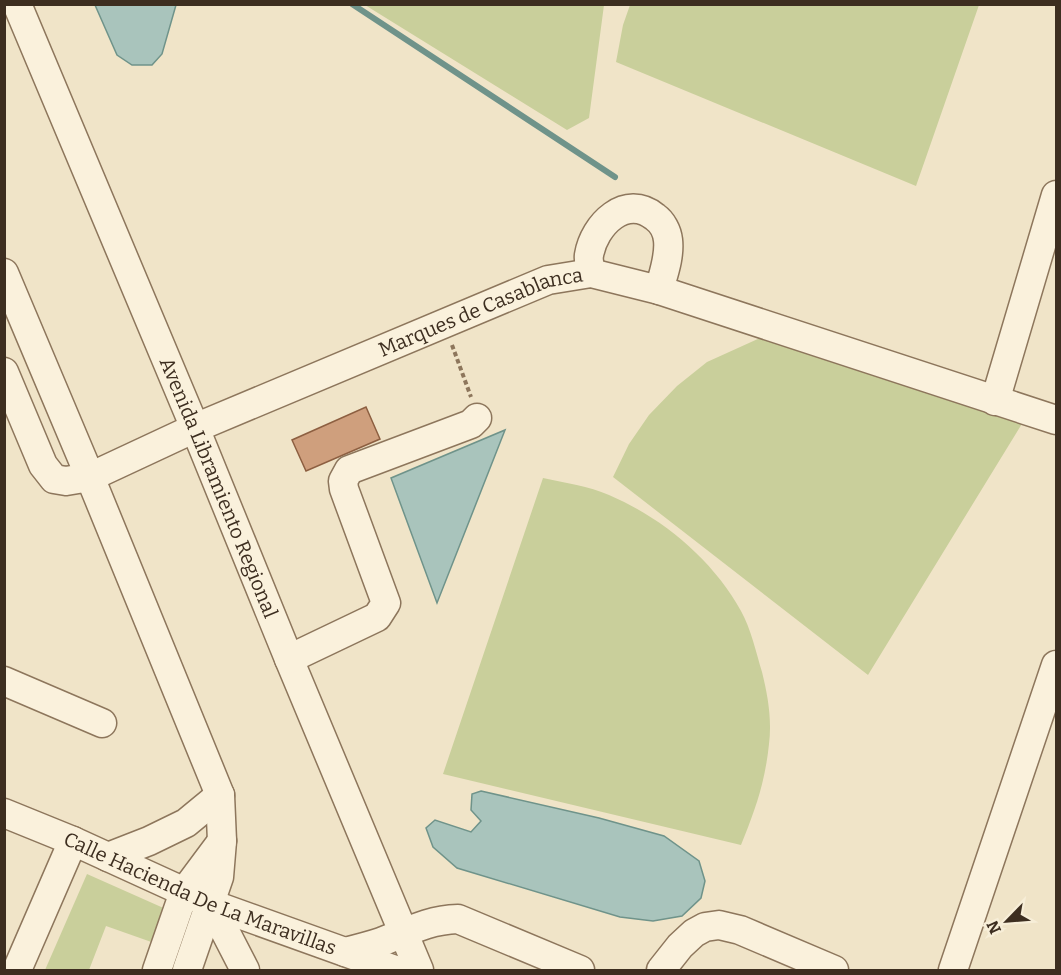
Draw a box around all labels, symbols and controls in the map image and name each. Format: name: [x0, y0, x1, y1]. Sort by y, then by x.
street label: Marques de Casablanca: [375, 263, 585, 362]
street label: Avenida Libramiento Regional: [155, 354, 283, 622]
street label: Calle Hacienda De La Maravillas: [60, 827, 340, 960]
north arrow: [977, 891, 1037, 951]
text: N: [983, 918, 1005, 937]

